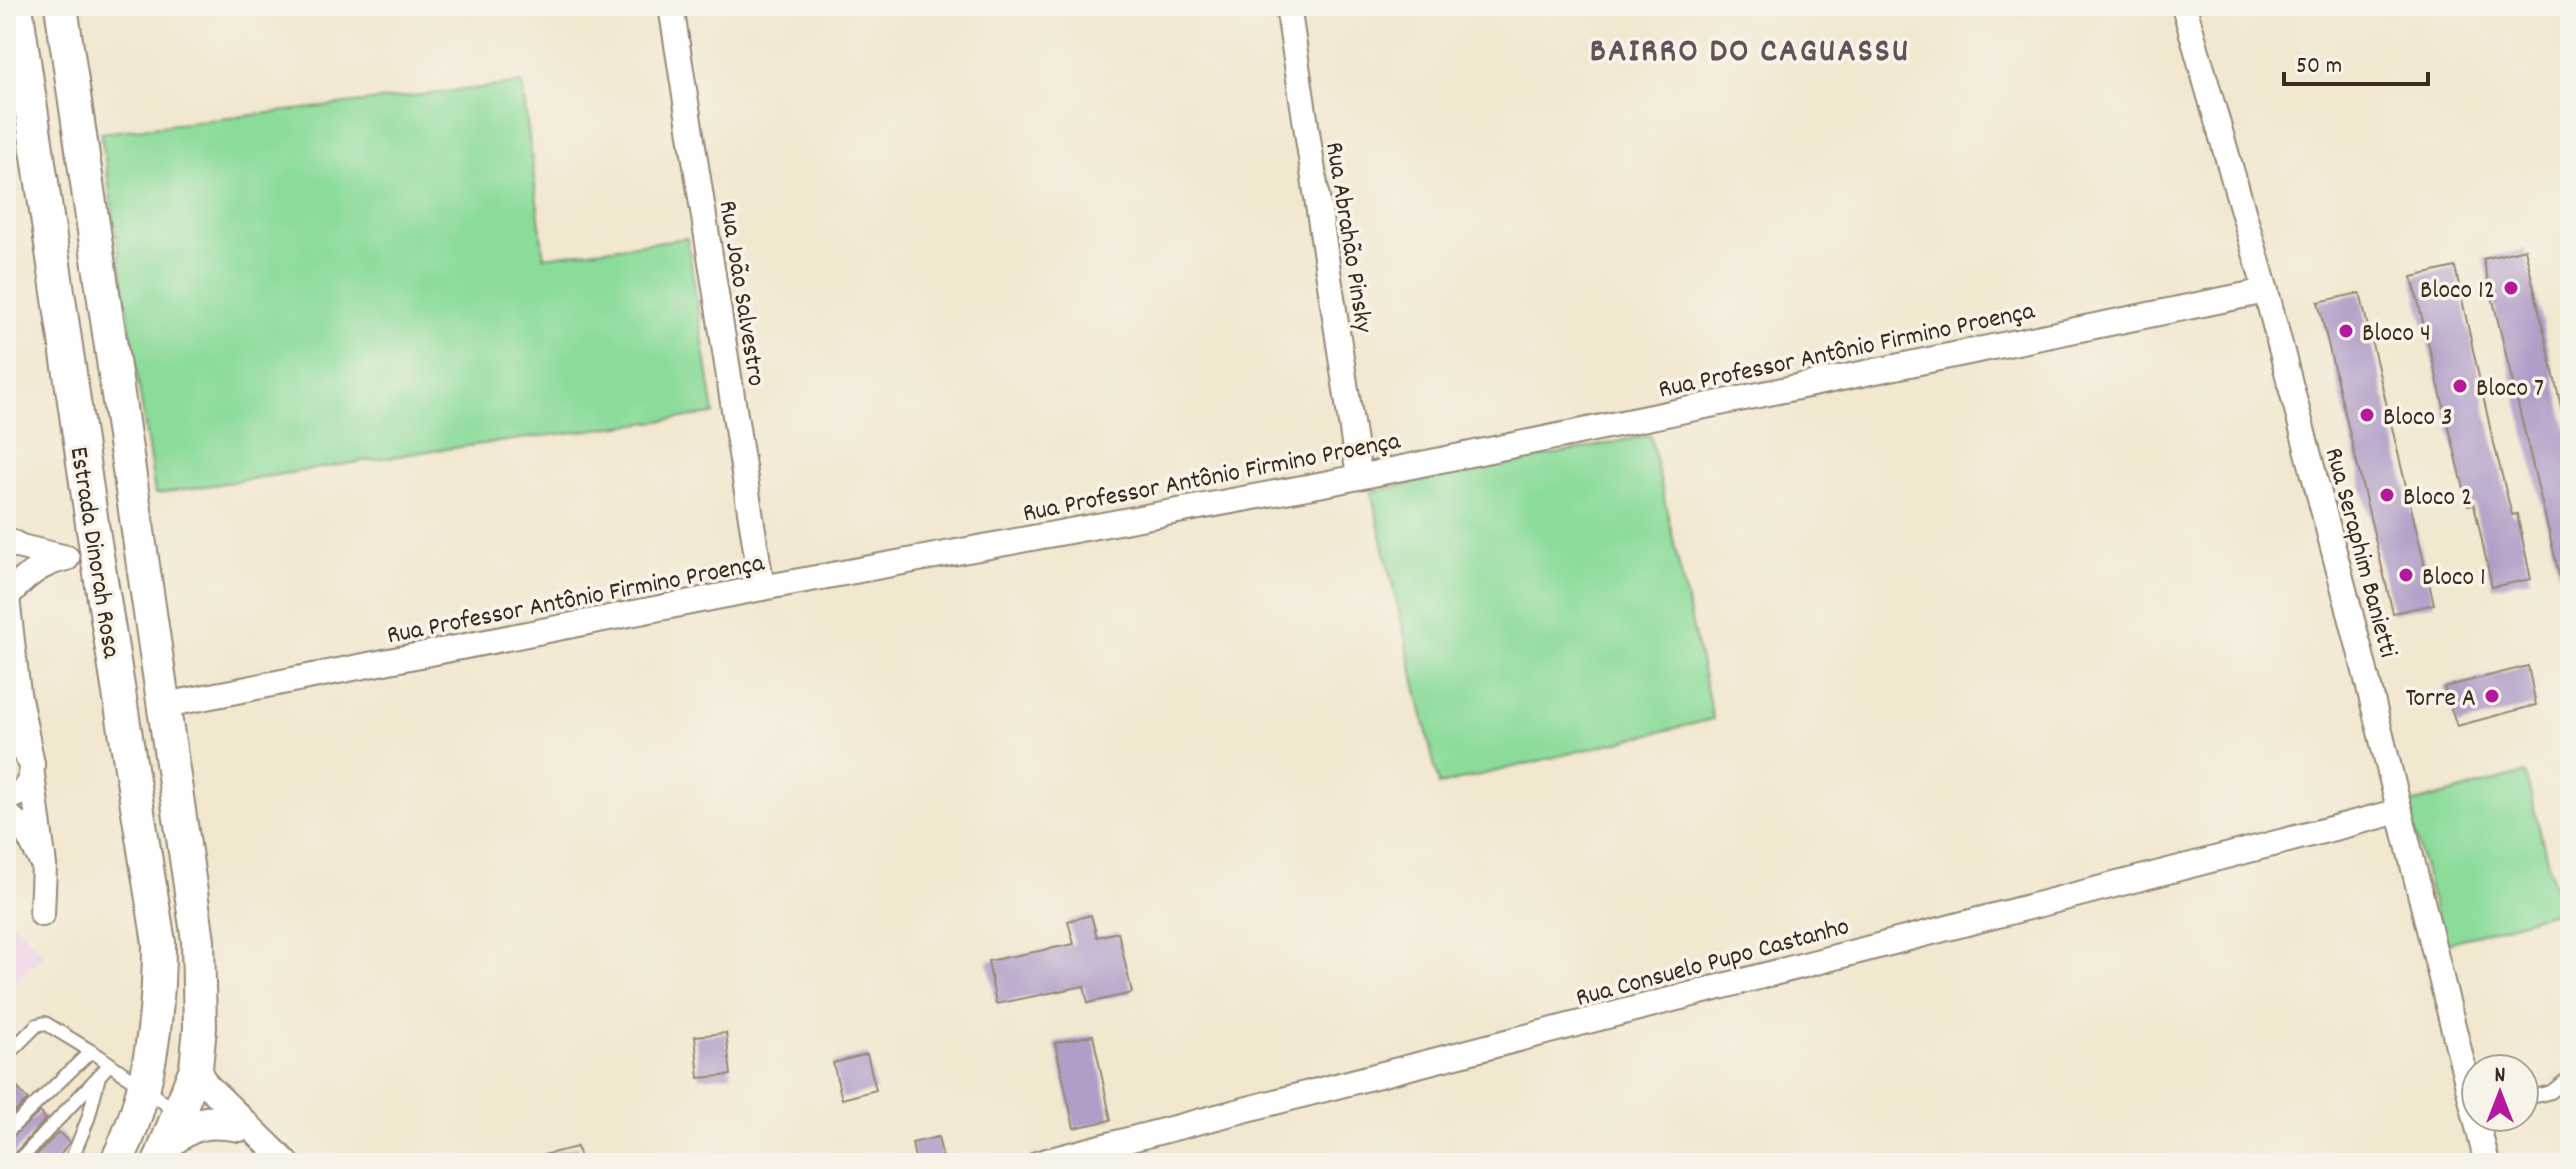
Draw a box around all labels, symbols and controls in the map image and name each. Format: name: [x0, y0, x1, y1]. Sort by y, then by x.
district label: BAIRRO DO CAGUASSU: [1590, 29, 1910, 78]
scale bar: [2284, 36, 2428, 86]
text: 50 m: [2296, 50, 2342, 84]
street label: Rua Abrahão Pinsky: [1314, 140, 1381, 336]
street label: Rua João Salvestro: [708, 198, 773, 389]
place label: Bloco 12: [2420, 273, 2495, 310]
marker: Bloco 12: [2502, 279, 2520, 297]
street label: Rua Professor Antônio Firmino Proença: [1655, 293, 2039, 409]
place label: Bloco 4: [2362, 316, 2431, 353]
marker: Bloco 4: [2337, 322, 2355, 340]
place label: Bloco 7: [2476, 371, 2544, 408]
marker: Bloco 7: [2451, 377, 2469, 395]
place label: Bloco 3: [2383, 400, 2453, 437]
marker: Bloco 3: [2358, 406, 2376, 424]
street label: Rua Professor Antônio Firmino Proença: [1020, 424, 1404, 533]
street label: Estrada Dinorah Rosa: [59, 444, 129, 662]
street label: Rua Seraphim Banietti: [2314, 444, 2405, 662]
place label: Bloco 2: [2403, 480, 2472, 517]
marker: Bloco 2: [2378, 486, 2396, 504]
street label: Rua Professor Antônio Firmino Proença: [384, 546, 768, 655]
place label: Bloco 1: [2422, 560, 2486, 597]
marker: Bloco 1: [2397, 566, 2415, 584]
place label: Torre A: [2405, 681, 2476, 718]
marker: Torre A: [2483, 687, 2501, 705]
street label: Rua Consuelo Pupo Castanho: [1572, 909, 1854, 1018]
north arrow: [2460, 1053, 2540, 1133]
text: N: [2495, 1061, 2506, 1092]

